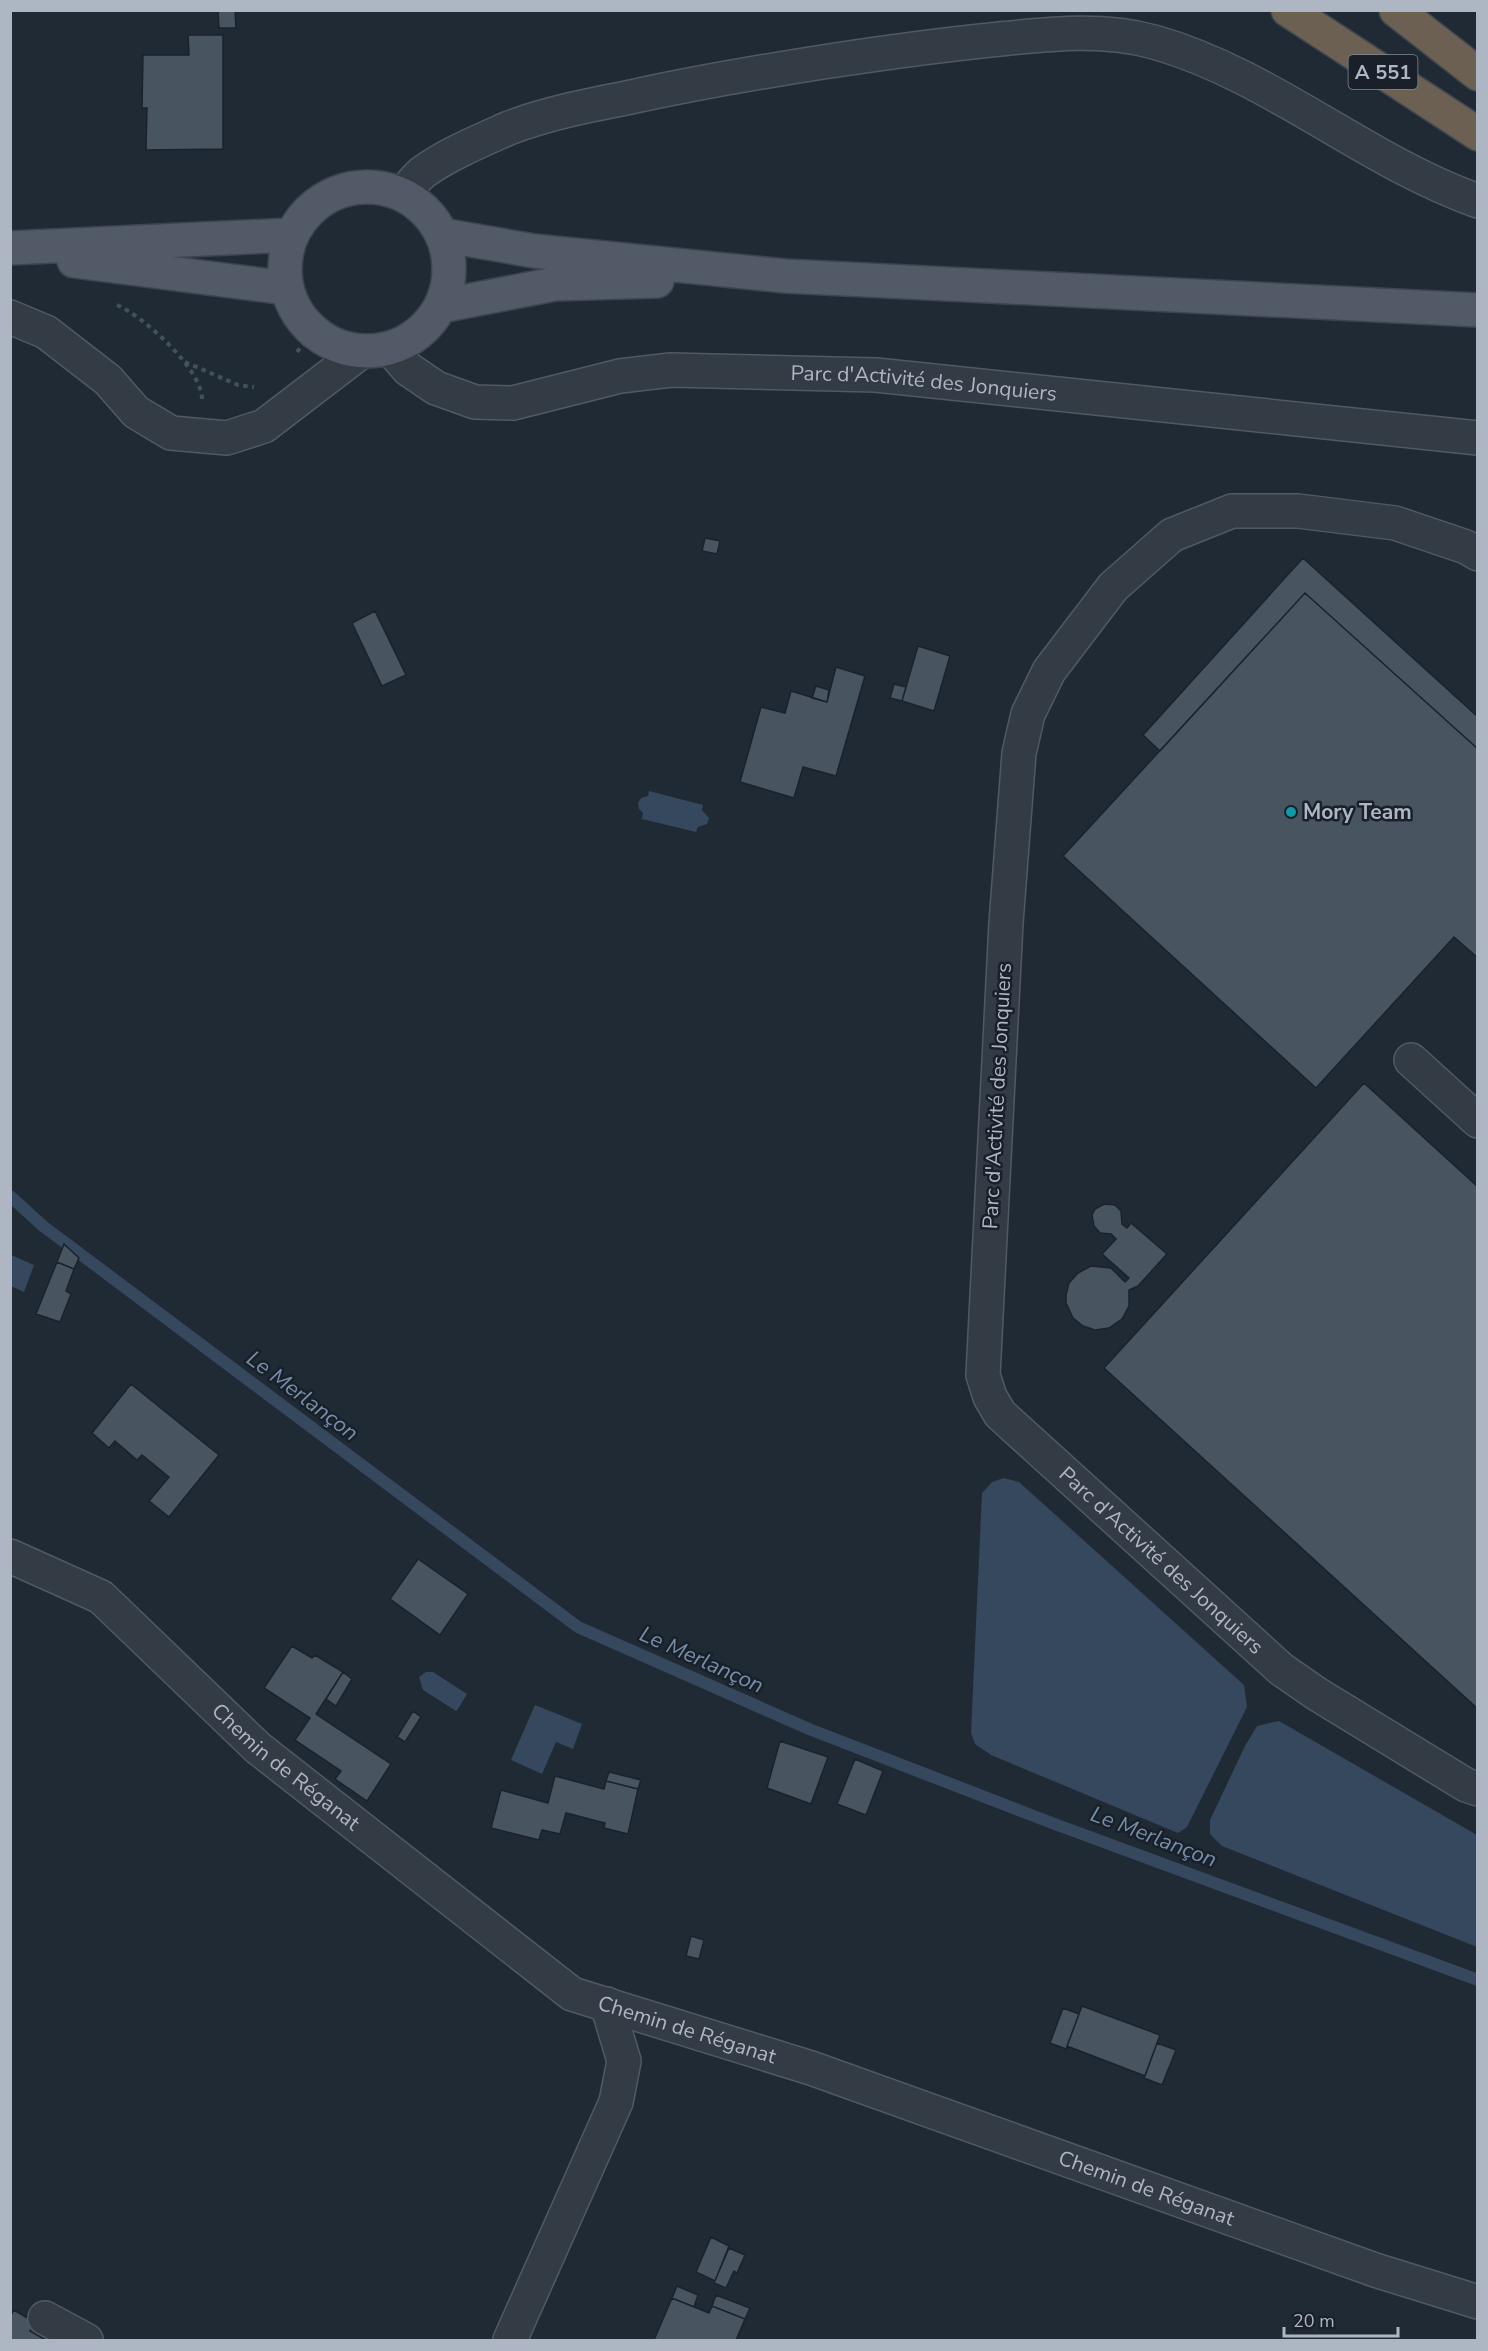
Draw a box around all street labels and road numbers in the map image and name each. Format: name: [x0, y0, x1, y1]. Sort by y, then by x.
road number: A 551: [1348, 55, 1418, 89]
street label: Parc d'Activité des Jonquiers: [790, 359, 1058, 408]
street label: Parc d'Activité des Jonquiers: [976, 962, 1018, 1230]
street label: Parc d'Activité des Jonquiers: [1053, 1460, 1270, 1660]
street label: Chemin de Réganat: [206, 1697, 366, 1837]
street label: Chemin de Réganat: [594, 1989, 780, 2071]
street label: Chemin de Réganat: [1055, 2144, 1239, 2233]

